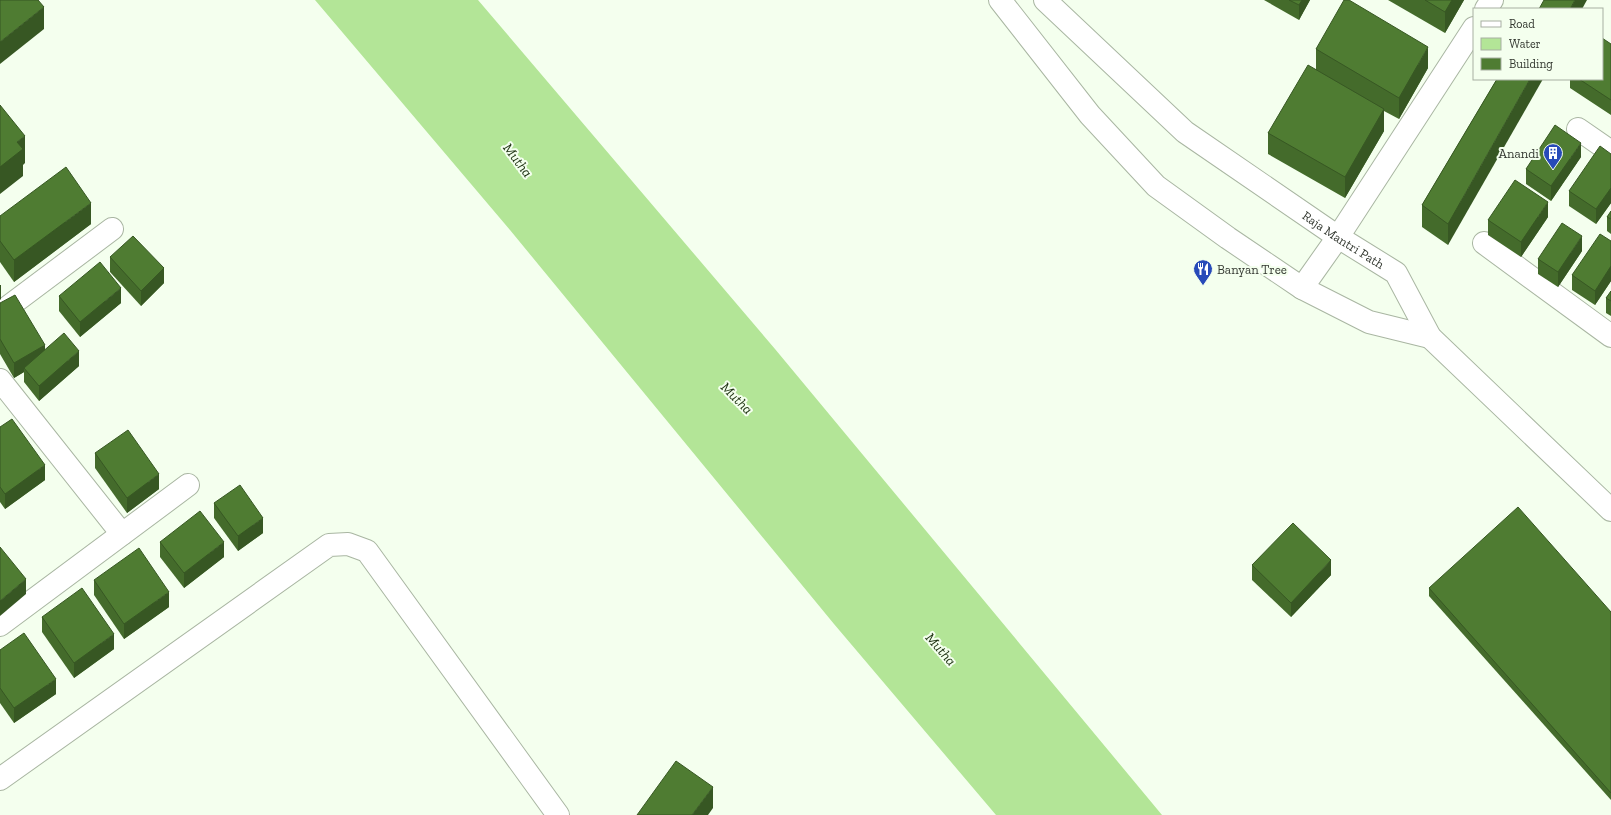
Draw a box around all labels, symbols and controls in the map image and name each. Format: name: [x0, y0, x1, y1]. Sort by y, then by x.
legend: [1473, 8, 1603, 80]
text: Road: [1509, 17, 1535, 31]
text: Water: [1509, 37, 1541, 51]
text: Building: [1509, 57, 1553, 71]
water label: Mutha: [499, 140, 536, 181]
building icon: Anandi: [1542, 142, 1564, 170]
place label: Anandi: [1499, 146, 1539, 161]
street label: Raja Mantri Path: [1299, 208, 1388, 272]
restaurant icon: Banyan Tree: [1192, 258, 1214, 286]
place label: Banyan Tree: [1217, 262, 1287, 277]
water label: Mutha: [717, 379, 756, 418]
water label: Mutha: [922, 629, 959, 669]

